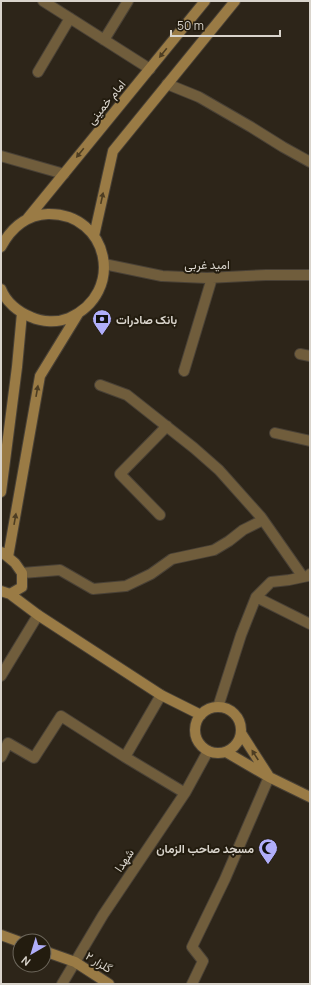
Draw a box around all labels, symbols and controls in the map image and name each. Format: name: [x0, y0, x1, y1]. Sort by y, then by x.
scale bar: [171, 12, 280, 38]
text: 50 m: [177, 17, 204, 34]
one-way arrow: [159, 47, 167, 58]
street label: امام خمینی: [83, 76, 129, 128]
one-way arrow: [76, 148, 85, 159]
one-way arrow: [100, 192, 106, 204]
street label: امید غربی: [184, 256, 230, 273]
bank icon: بانک صادرات: [91, 308, 113, 336]
place label: بانک صادرات: [116, 311, 177, 328]
one-way arrow: [34, 384, 40, 397]
one-way arrow: [12, 512, 18, 525]
one-way arrow: [251, 750, 259, 760]
mosque icon: مسجد صاحب الزمان: [257, 837, 279, 865]
place label: مسجد صاحب الزمان: [156, 840, 254, 857]
street label: شهدا: [110, 845, 138, 875]
north arrow: [12, 933, 52, 973]
street label: گلزار ۲: [82, 947, 116, 977]
text: N: [18, 953, 33, 970]

